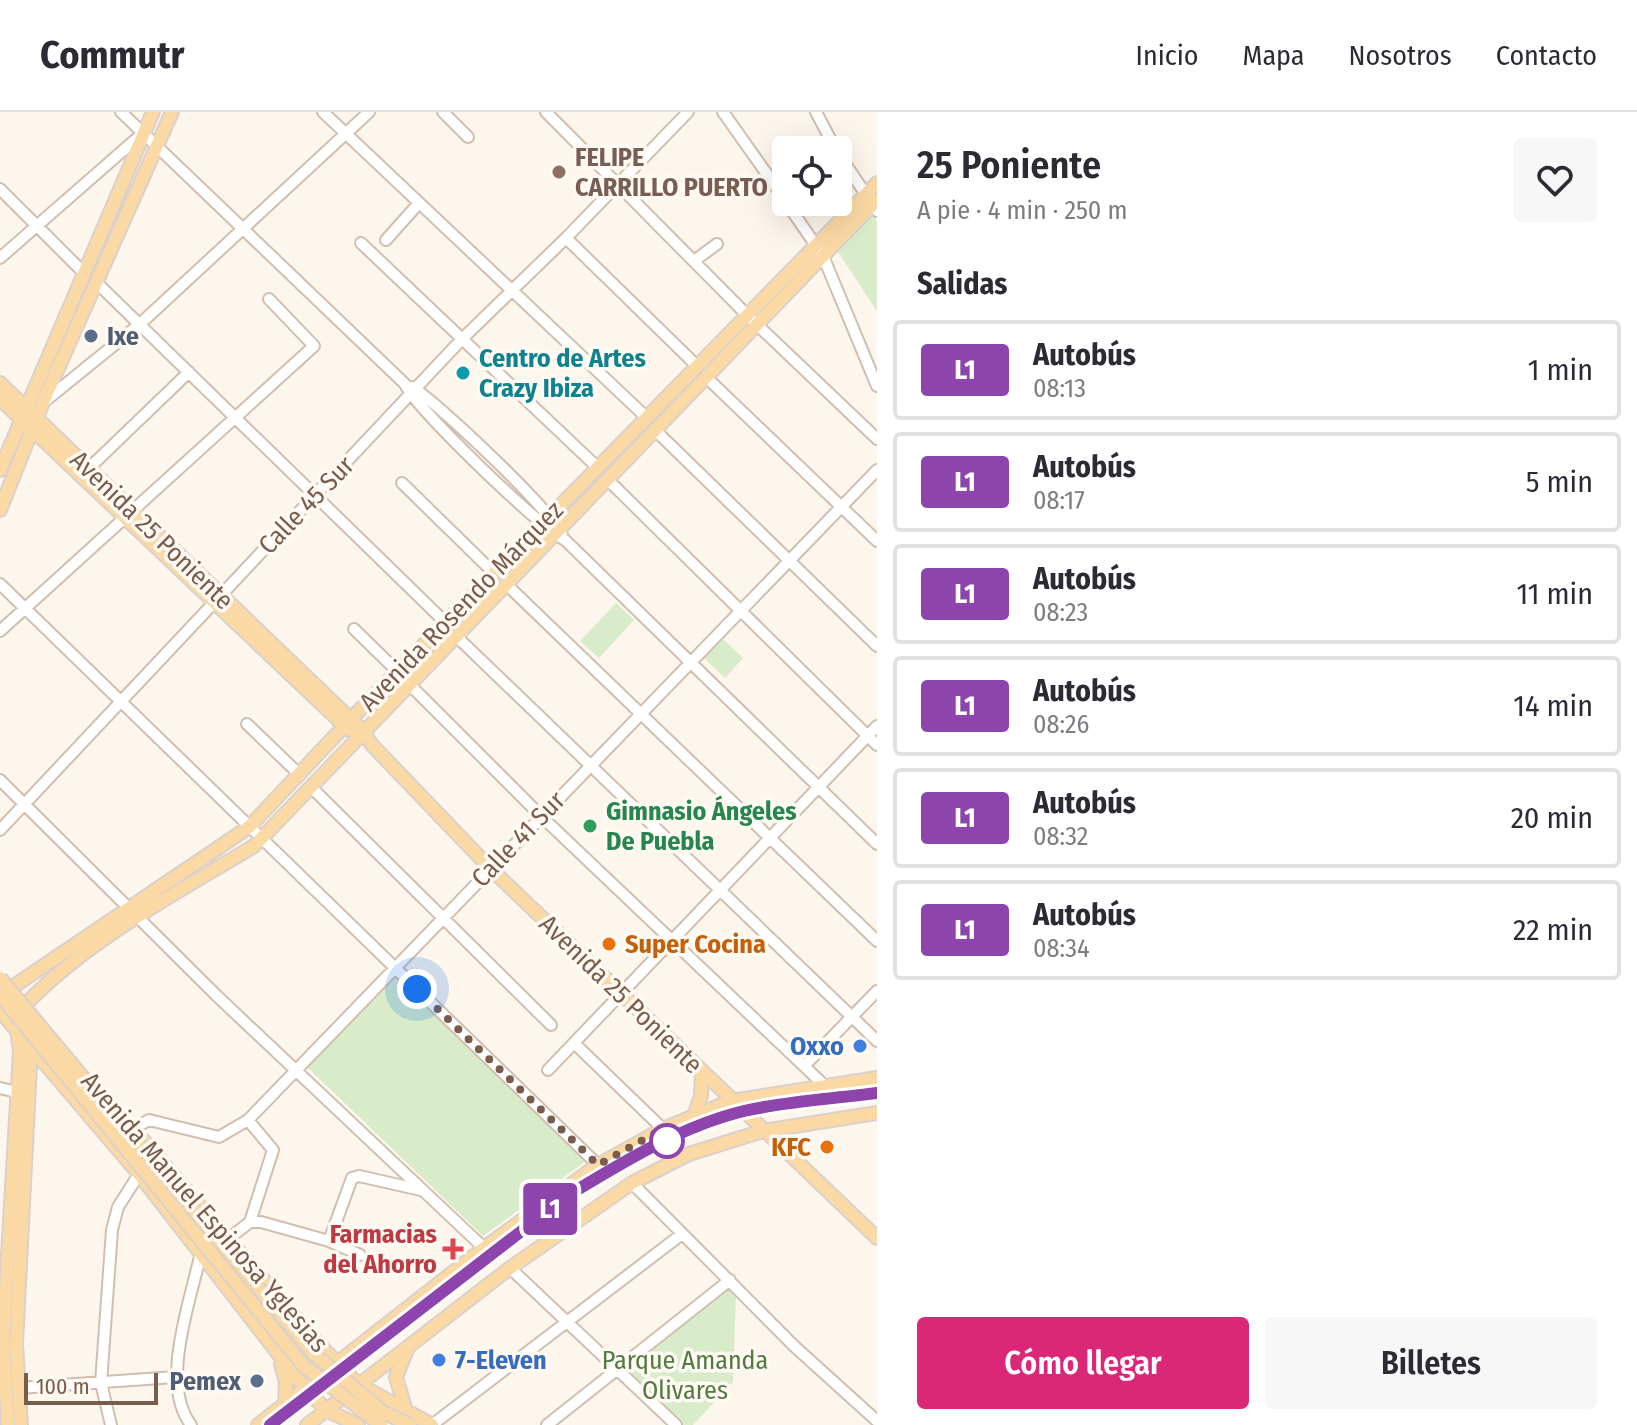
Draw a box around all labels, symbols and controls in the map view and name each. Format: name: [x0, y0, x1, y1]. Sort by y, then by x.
text: Commutr: [40, 32, 184, 78]
text: Inicio: [1136, 39, 1198, 72]
text: Mapa: [1242, 39, 1304, 72]
text: Nosotros: [1348, 39, 1452, 72]
text: Contacto: [1496, 39, 1597, 72]
map controls: [772, 136, 852, 216]
button: locate: [772, 136, 852, 216]
button: heart: [1513, 138, 1597, 222]
place label: FELIPE CARRILLO PUERTO: [575, 142, 768, 203]
text: 25 Poniente: [917, 142, 1101, 188]
marker: FELIPE CARRILLO PUERTO: [550, 163, 568, 181]
text: A pie · 4 min · 250 m: [917, 195, 1127, 226]
text: Salidas: [917, 266, 1007, 302]
place label: Ixe: [107, 321, 139, 352]
marker: Ixe: [82, 327, 100, 345]
text: Autobús: [1033, 337, 1136, 373]
place label: Centro de Artes Crazy Ibiza: [479, 343, 646, 404]
text: 1 min: [1528, 352, 1593, 388]
text: L1: [954, 353, 976, 386]
marker: Centro de Artes Crazy Ibiza: [454, 364, 472, 382]
text: 08:13: [1033, 373, 1086, 404]
street label: Avenida 25 Poniente: [64, 445, 240, 616]
text: Autobús: [1033, 449, 1136, 485]
street label: Calle 45 Sur: [252, 450, 361, 561]
text: 5 min: [1526, 464, 1593, 500]
text: L1: [954, 465, 976, 498]
text: 08:17: [1033, 485, 1085, 516]
street label: Avenida Rosendo Márquez: [353, 495, 570, 718]
text: Autobús: [1033, 561, 1136, 597]
text: 11 min: [1517, 576, 1593, 612]
text: L1: [954, 577, 976, 610]
text: 08:23: [1033, 597, 1088, 628]
text: Autobús: [1033, 673, 1136, 709]
text: 14 min: [1513, 688, 1593, 724]
text: L1: [954, 689, 976, 722]
text: 08:26: [1033, 709, 1089, 740]
street label: Calle 41 Sur: [465, 785, 572, 894]
text: Autobús: [1033, 785, 1136, 821]
place label: Gimnasio Ángeles De Puebla: [606, 795, 797, 857]
text: 20 min: [1511, 800, 1593, 836]
text: L1: [954, 801, 976, 834]
marker: Gimnasio Ángeles De Puebla: [581, 817, 599, 835]
text: 08:32: [1033, 821, 1088, 852]
text: Autobús: [1033, 897, 1136, 933]
street label: Avenida 25 Poniente: [533, 909, 709, 1080]
text: 22 min: [1513, 912, 1593, 948]
text: L1: [954, 913, 976, 946]
place label: Super Cocina: [625, 929, 766, 960]
text: 08:34: [1033, 933, 1089, 964]
marker: Super Cocina: [600, 935, 618, 953]
your location: [397, 969, 437, 1009]
place label: Oxxo: [790, 1031, 844, 1062]
marker: Oxxo: [851, 1037, 869, 1055]
street label: Avenida Manuel Espinosa Yglesias: [75, 1066, 335, 1359]
unlabelled marker: [650, 1124, 684, 1158]
place label: KFC: [771, 1132, 811, 1163]
marker: KFC: [818, 1138, 836, 1156]
line badge: L1: [514, 1183, 586, 1235]
text: L1: [539, 1192, 561, 1225]
place label: Farmacias del Ahorro: [323, 1219, 437, 1280]
marker: Farmacias del Ahorro: [444, 1240, 462, 1258]
button: Cómo llegar: [917, 1317, 1249, 1409]
button: Billetes: [1265, 1317, 1597, 1409]
place label: 7-Eleven: [455, 1345, 547, 1376]
park label: Parque Amanda Olivares: [602, 1345, 768, 1406]
marker: 7-Eleven: [430, 1351, 448, 1369]
place label: Pemex: [170, 1366, 242, 1397]
scale bar: [24, 1369, 158, 1405]
marker: Pemex: [248, 1372, 266, 1390]
text: 100 m: [36, 1373, 90, 1400]

